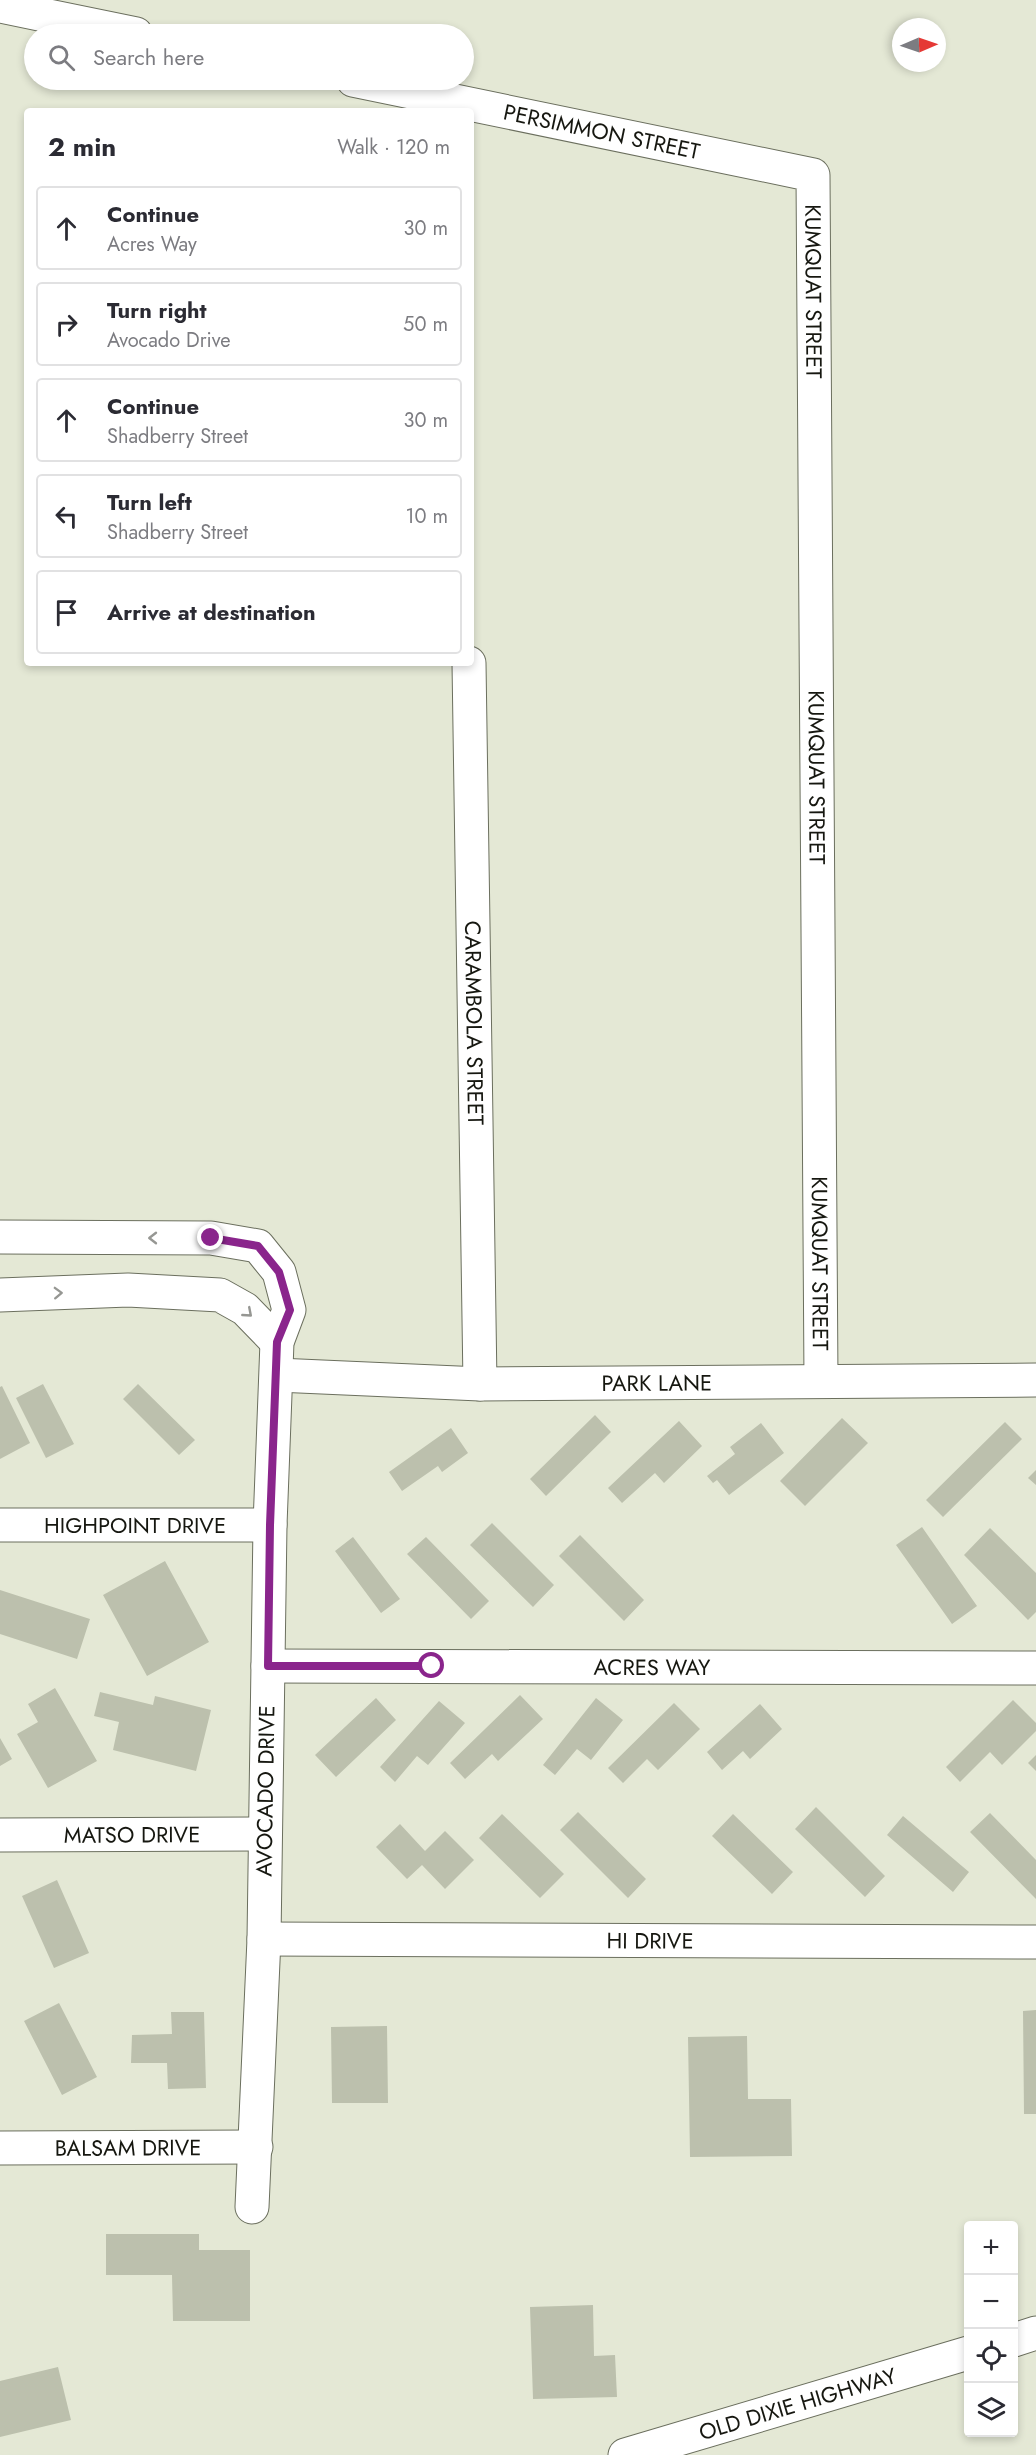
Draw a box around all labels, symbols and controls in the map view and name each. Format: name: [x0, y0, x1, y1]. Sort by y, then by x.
north arrow: [892, 18, 946, 72]
search box: [24, 24, 474, 90]
icon: search: [45, 41, 78, 74]
text: Search here: [93, 41, 204, 73]
street label: PERSIMMON STREET: [501, 96, 704, 167]
text: 2 min: [48, 128, 116, 166]
text: Walk · 120 m: [337, 133, 450, 162]
text: Continue: [107, 198, 199, 230]
street label: KUMQUAT STREET: [797, 204, 830, 379]
icon: ahead: [50, 212, 83, 245]
text: 30 m: [403, 214, 448, 243]
text: Acres Way: [107, 230, 197, 259]
text: Turn right: [107, 294, 207, 326]
icon: right: [50, 308, 83, 341]
text: 50 m: [403, 310, 448, 339]
text: Avocado Drive: [107, 326, 231, 355]
text: Continue: [107, 390, 199, 422]
icon: ahead: [50, 404, 83, 437]
text: 30 m: [403, 406, 448, 435]
text: Shadberry Street: [107, 422, 248, 451]
text: Turn left: [107, 486, 192, 518]
icon: left: [50, 500, 83, 533]
text: 10 m: [405, 502, 448, 531]
text: Shadberry Street: [107, 518, 248, 547]
icon: arrive: [50, 596, 83, 629]
text: Arrive at destination: [107, 596, 316, 628]
street label: KUMQUAT STREET: [800, 690, 834, 865]
street label: CARAMBOLA STREET: [457, 921, 492, 1126]
street label: KUMQUAT STREET: [804, 1176, 837, 1351]
route end: [197, 1224, 223, 1250]
one-way arrow: [148, 1232, 157, 1244]
one-way arrow: [54, 1286, 63, 1299]
one-way arrow: [241, 1306, 252, 1317]
street label: PARK LANE: [601, 1366, 712, 1399]
street label: HIGHPOINT DRIVE: [44, 1509, 226, 1541]
street label: ACRES WAY: [593, 1651, 711, 1683]
route start: [418, 1652, 444, 1678]
street label: AVOCADO DRIVE: [248, 1705, 282, 1877]
street label: MATSO DRIVE: [64, 1818, 200, 1851]
street label: HI DRIVE: [606, 1924, 694, 1957]
street label: BALSAM DRIVE: [55, 2131, 201, 2164]
map controls: [964, 2221, 1018, 2437]
button: +: [964, 2221, 1018, 2275]
button: −: [964, 2275, 1018, 2329]
button: locate: [964, 2329, 1018, 2383]
street label: OLD DIXIE HIGHWAY: [695, 2359, 901, 2448]
button: layers: [964, 2383, 1018, 2437]

